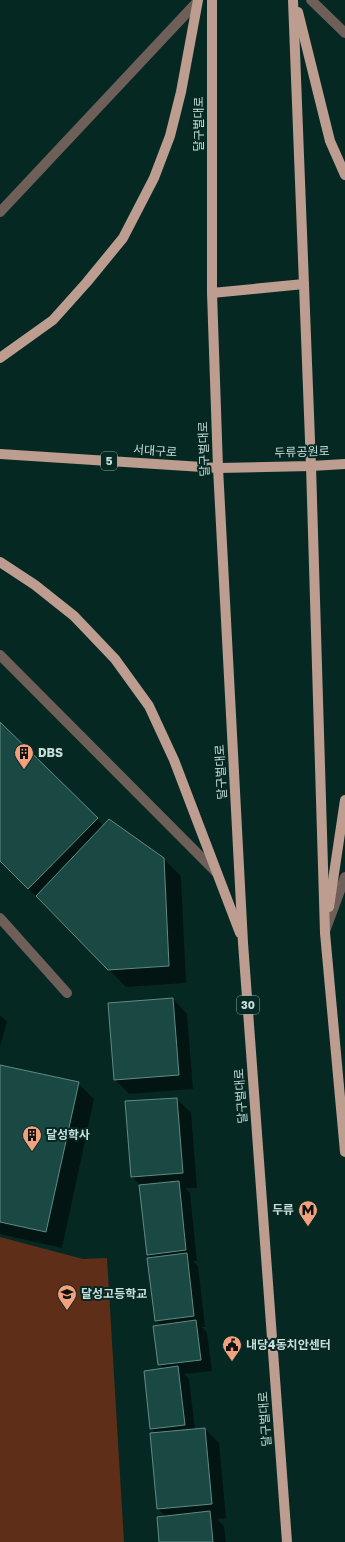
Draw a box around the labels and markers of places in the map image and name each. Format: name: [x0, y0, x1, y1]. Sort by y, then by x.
building icon: DBS: [13, 742, 35, 770]
place label: DBS: [38, 745, 63, 760]
building icon: 달성학사: [21, 1124, 43, 1152]
place label: 달성학사: [46, 1127, 90, 1142]
metro station icon: 두류: [297, 1199, 319, 1227]
place label: 두류: [272, 1202, 294, 1217]
school or university icon: 달성고등학교: [56, 1283, 78, 1311]
place label: 달성고등학교: [81, 1286, 147, 1301]
public building icon: 내당4동치안센터: [221, 1334, 243, 1362]
place label: 내당4동치안센터: [246, 1337, 331, 1352]

